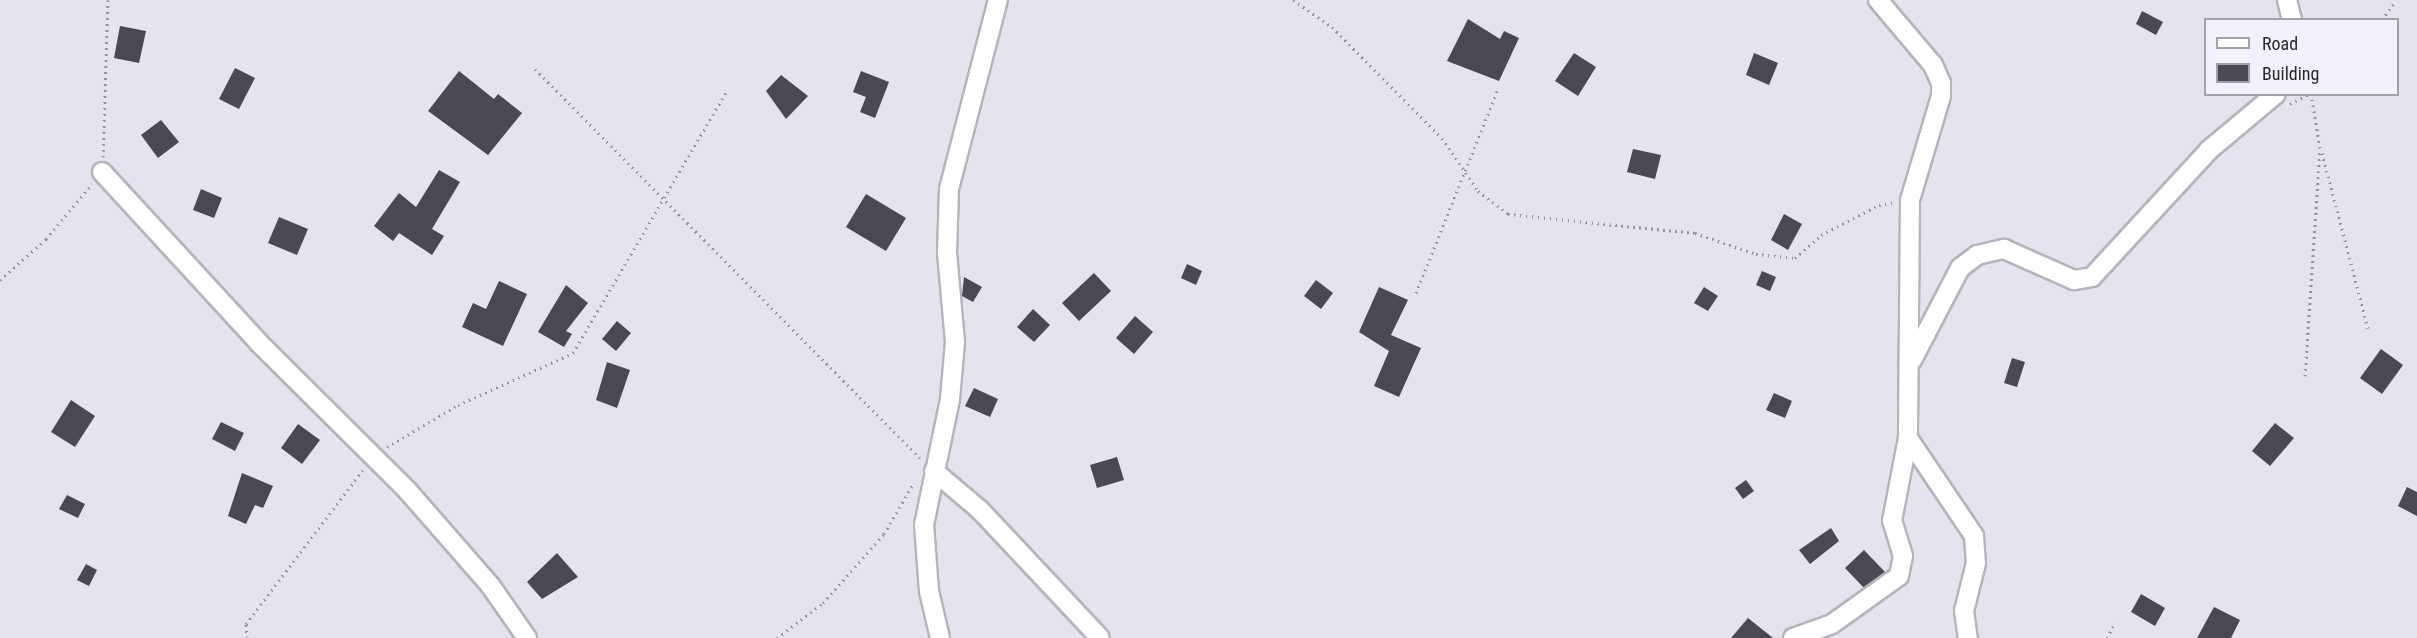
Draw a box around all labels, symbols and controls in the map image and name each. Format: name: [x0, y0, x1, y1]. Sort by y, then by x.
legend: [2204, 18, 2399, 96]
text: Road: [2262, 33, 2298, 54]
text: Building: [2262, 63, 2319, 84]

